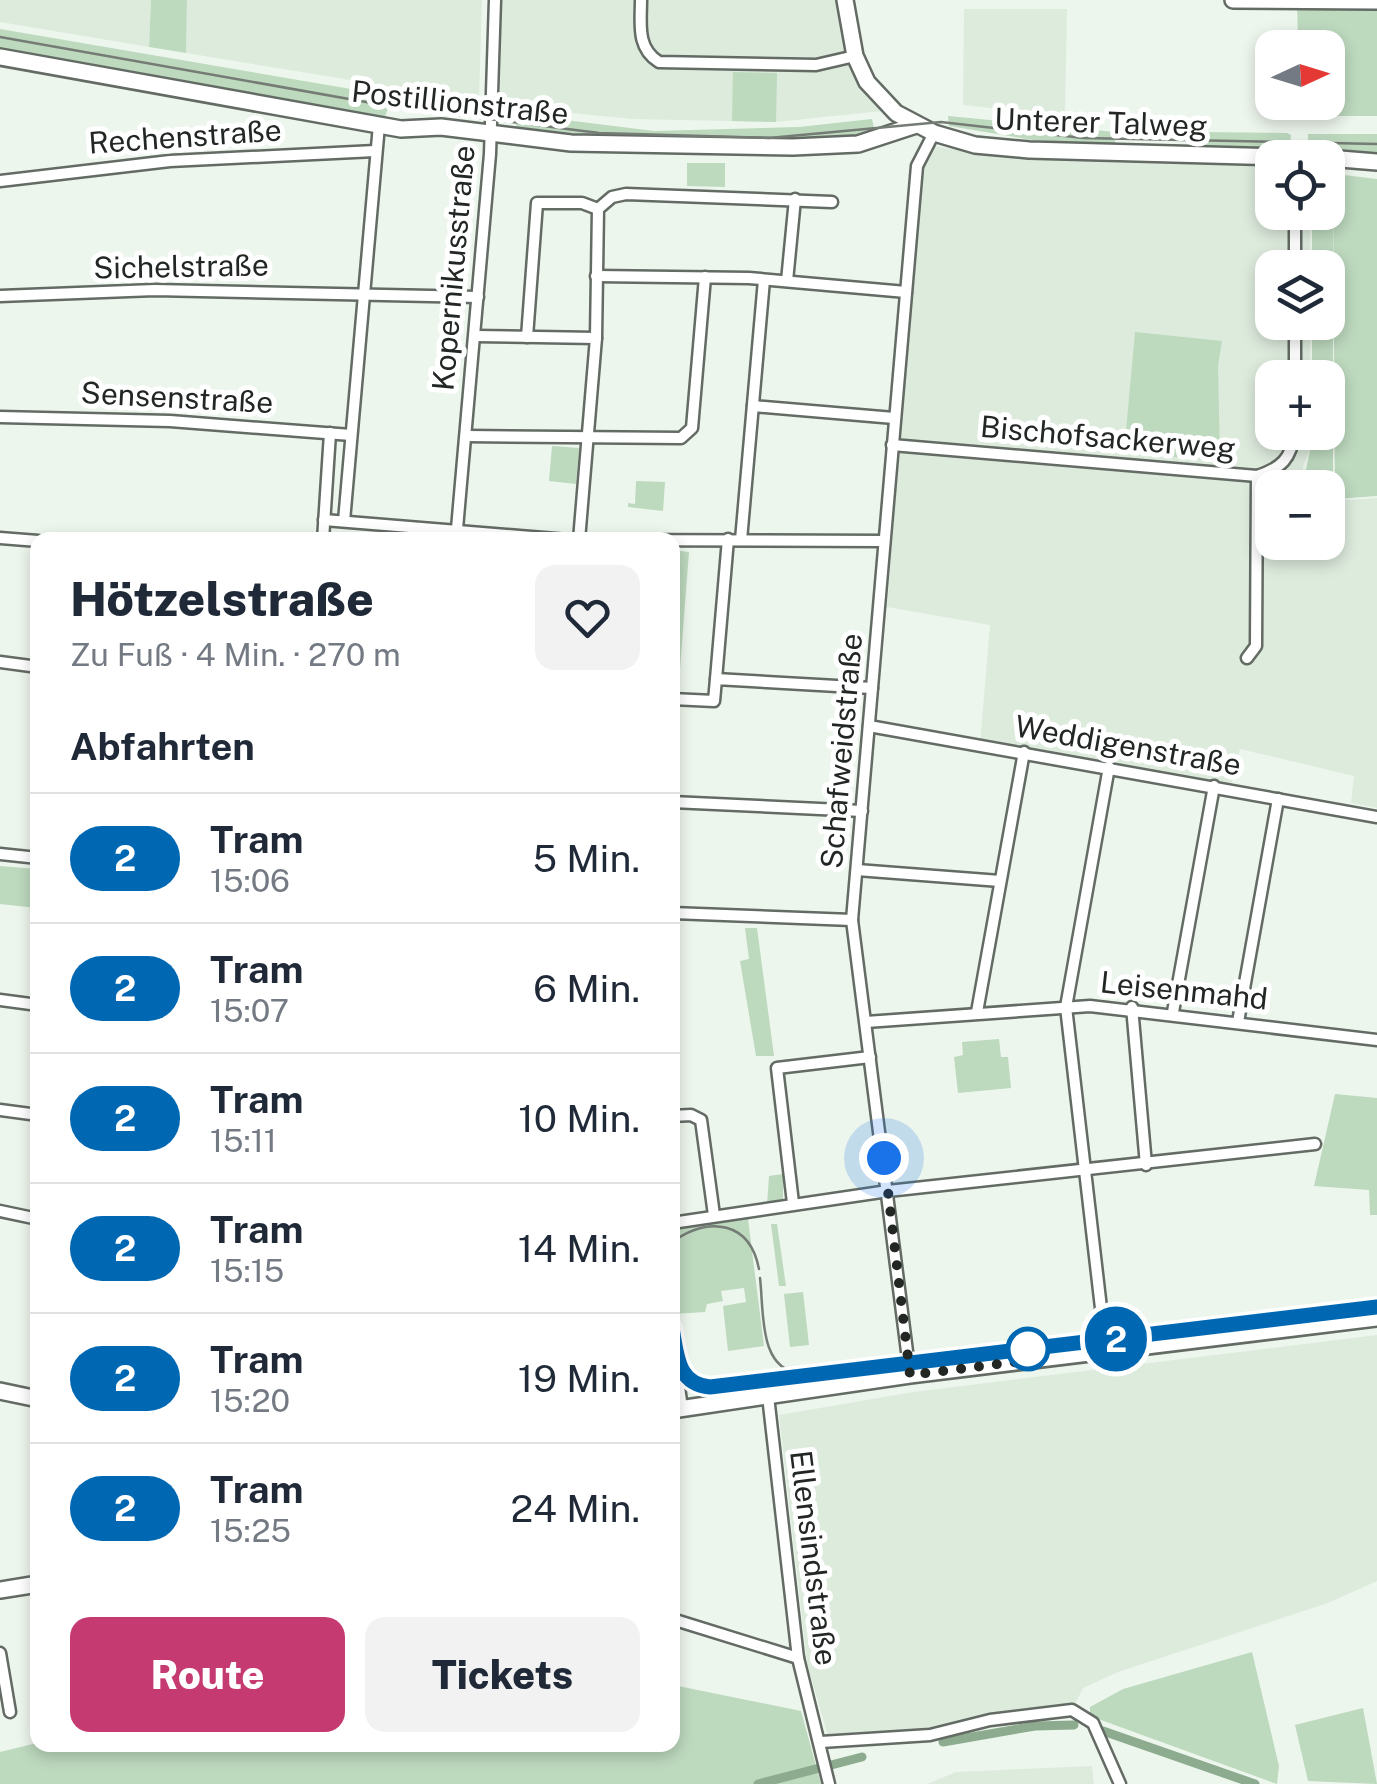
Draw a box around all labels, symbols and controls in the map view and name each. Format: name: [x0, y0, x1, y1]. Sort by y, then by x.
north arrow: [1255, 30, 1345, 120]
map controls: [1255, 30, 1345, 560]
street label: Postillionstraße: [350, 73, 570, 131]
street label: Unterer Talweg: [994, 100, 1208, 144]
street label: Rechenstraße: [87, 111, 283, 161]
button: locate: [1255, 140, 1345, 230]
street label: Kopernikusstraße: [424, 144, 482, 392]
street label: Sichelstraße: [93, 246, 269, 286]
button: layers: [1255, 250, 1345, 340]
button: +: [1255, 360, 1345, 450]
street label: Sensenstraße: [80, 374, 274, 420]
street label: Bischofsackerweg: [979, 408, 1237, 466]
button: −: [1255, 470, 1345, 560]
button: heart: [535, 565, 640, 670]
text: Hötzelstraße: [70, 570, 374, 627]
street label: Schafweidstraße: [813, 632, 869, 870]
text: Zu Fuß · 4 Min. · 270 m: [70, 636, 401, 673]
street label: Weddigenstraße: [1012, 707, 1244, 783]
text: Abfahrten: [70, 724, 255, 769]
text: Tram: [210, 817, 304, 862]
text: 5 Min.: [533, 836, 640, 881]
text: 2: [114, 838, 136, 879]
text: 15:06: [210, 862, 290, 899]
text: Tram: [210, 947, 304, 992]
street label: Leisenmahd: [1099, 963, 1270, 1017]
text: 6 Min.: [533, 966, 640, 1011]
text: 2: [114, 968, 136, 1009]
text: 15:07: [210, 992, 289, 1029]
text: Tram: [210, 1077, 304, 1122]
text: 10 Min.: [518, 1096, 640, 1141]
text: 2: [114, 1098, 136, 1139]
text: 15:11: [210, 1122, 277, 1159]
your location: [859, 1133, 909, 1183]
text: Tram: [210, 1207, 304, 1252]
text: 14 Min.: [518, 1226, 640, 1271]
text: 2: [114, 1228, 136, 1269]
text: 15:15: [210, 1252, 284, 1289]
line badge: 2: [1084, 1306, 1148, 1372]
text: 2: [1105, 1319, 1127, 1360]
unlabelled marker: [1007, 1328, 1049, 1370]
text: Tram: [210, 1337, 304, 1382]
text: 19 Min.: [518, 1356, 640, 1401]
text: 2: [114, 1358, 136, 1399]
text: 15:20: [210, 1382, 290, 1419]
street label: Ellensindstraße: [783, 1448, 845, 1667]
text: Tram: [210, 1467, 304, 1512]
text: 24 Min.: [510, 1486, 640, 1531]
text: 2: [114, 1488, 136, 1529]
text: 15:25: [210, 1512, 291, 1549]
button: Route: [70, 1617, 345, 1732]
button: Tickets: [365, 1617, 640, 1732]

